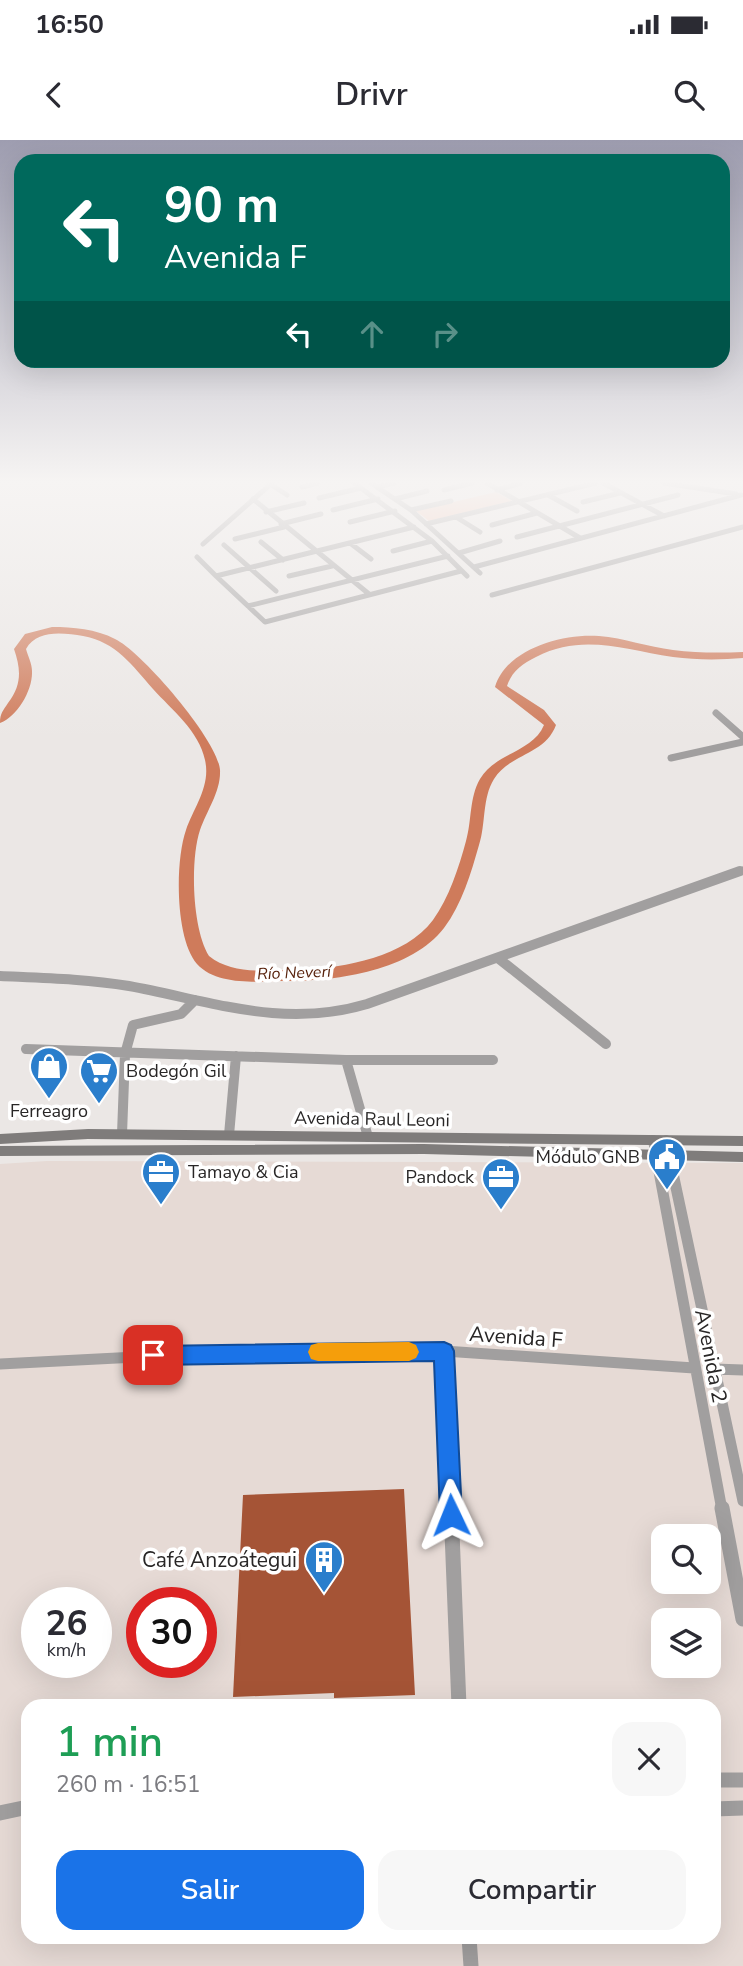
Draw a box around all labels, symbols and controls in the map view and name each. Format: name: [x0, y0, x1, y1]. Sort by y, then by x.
text: 16:50: [35, 7, 104, 42]
text: Drivr: [335, 73, 408, 116]
icon: back: [35, 76, 73, 114]
icon: search: [670, 76, 708, 114]
text: 90 m: [164, 172, 279, 239]
icon: left: [49, 182, 140, 273]
text: Avenida F: [164, 236, 307, 279]
icon: left: [280, 315, 318, 353]
icon: ahead: [353, 315, 391, 353]
icon: right: [426, 315, 464, 353]
water label: Río Neverí: [257, 961, 334, 985]
shop icon: Ferreagro: [28, 1045, 70, 1100]
supermarket icon: Bodegón Gil: [78, 1050, 120, 1105]
place label: Bodegón Gil: [126, 1059, 227, 1083]
place label: Ferreagro: [10, 1099, 88, 1123]
street label: Avenida Raul Leoni: [294, 1106, 450, 1132]
public building icon: Módulo GNB: [646, 1136, 688, 1191]
place label: Módulo GNB: [536, 1145, 640, 1169]
office icon: Tamayo & Cia: [140, 1151, 182, 1206]
office icon: Pandock: [480, 1156, 522, 1211]
place label: Tamayo & Cia: [188, 1160, 299, 1184]
place label: Pandock: [405, 1165, 475, 1189]
street label: Avenida 2: [688, 1307, 734, 1405]
street label: Avenida F: [468, 1320, 564, 1354]
pin: [123, 1325, 183, 1385]
icon: arrive: [134, 1336, 172, 1374]
position arrow: [414, 1478, 488, 1552]
map controls: [651, 1524, 721, 1678]
button: search: [651, 1524, 721, 1594]
building icon: Café Anzoátegui: [303, 1539, 345, 1594]
place label: Café Anzoátegui: [142, 1546, 297, 1574]
speed limit sign: 30: [126, 1587, 217, 1678]
text: 26: [45, 1600, 88, 1647]
button: layers: [651, 1608, 721, 1678]
text: km/h: [47, 1638, 86, 1662]
text: 1 min: [56, 1714, 163, 1771]
button: close: [612, 1722, 686, 1796]
text: 260 m · 16:51: [56, 1769, 201, 1800]
button: Salir: [56, 1850, 364, 1930]
button: Compartir: [378, 1850, 686, 1930]

